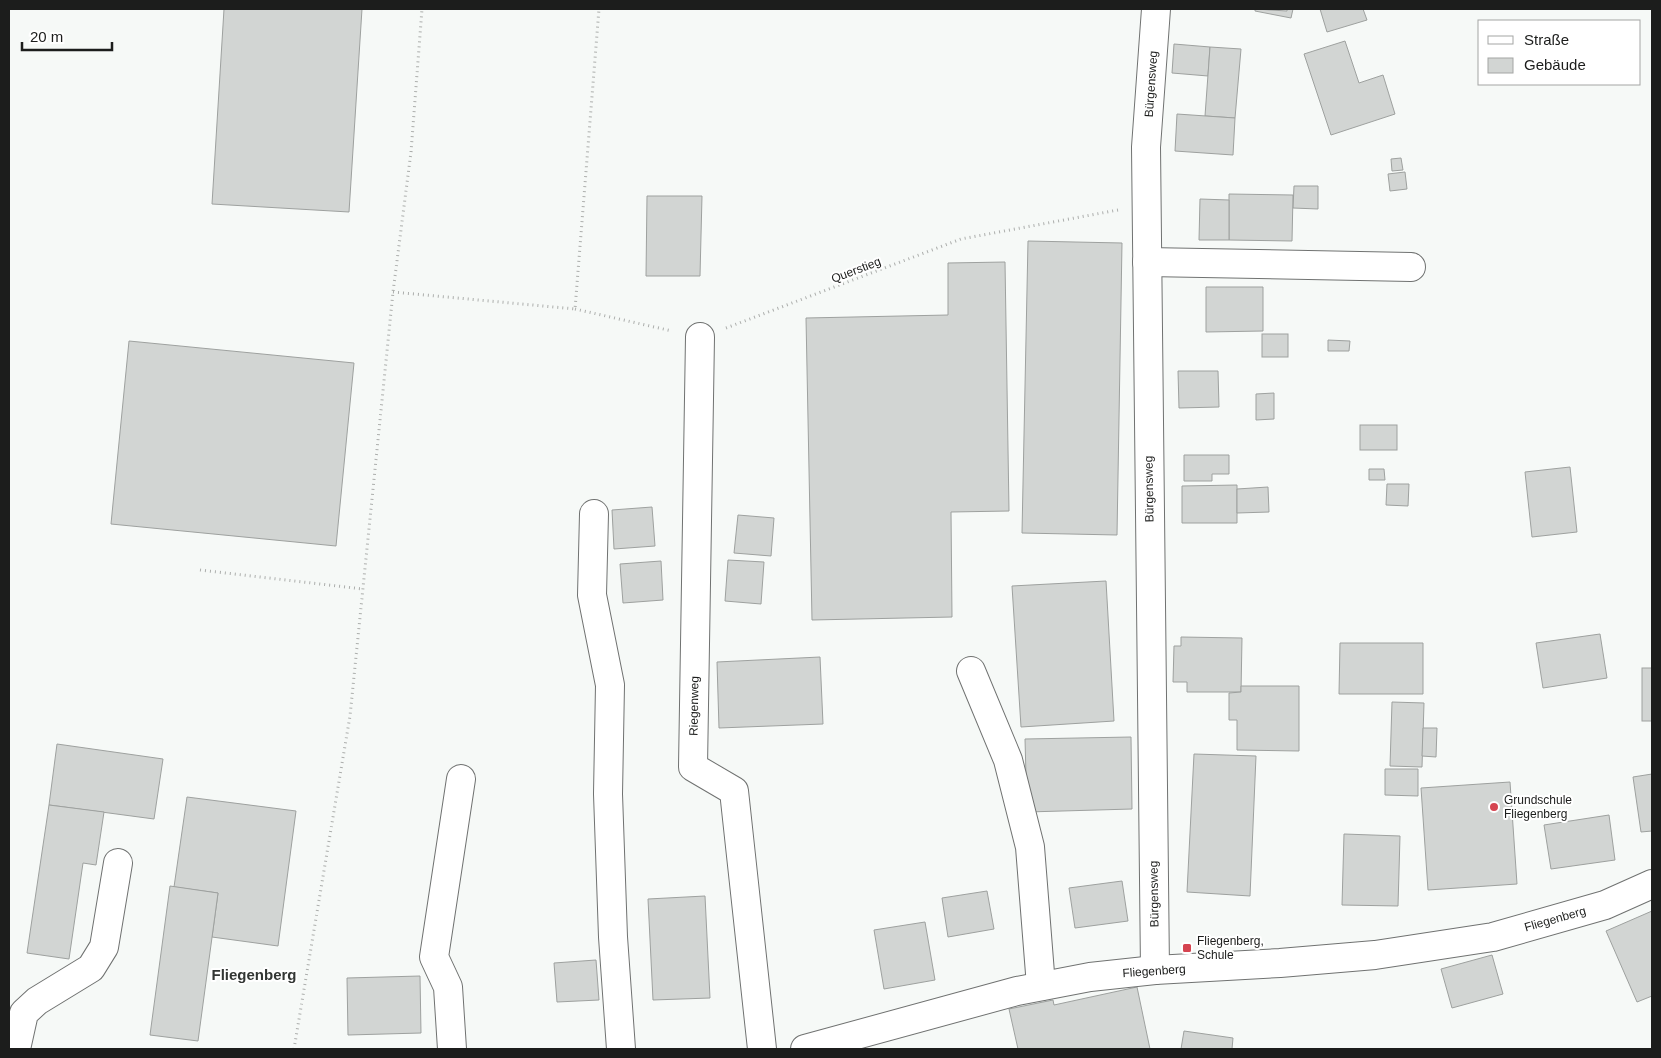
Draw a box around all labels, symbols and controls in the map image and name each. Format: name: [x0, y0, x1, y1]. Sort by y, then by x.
scale bar: [22, 20, 112, 52]
legend: [1478, 20, 1641, 85]
text: 20 m: [30, 28, 63, 45]
text: Straße: [1524, 31, 1569, 48]
street label: Bürgensweg: [1142, 50, 1160, 118]
text: Gebäude: [1524, 56, 1586, 73]
street label: Querstieg: [829, 254, 883, 286]
street label: Bürgensweg: [1141, 456, 1157, 522]
street label: Riegenweg: [686, 676, 702, 736]
place label: Grundschule Fliegenberg: [1504, 793, 1572, 821]
marker: Grundschule Fliegenberg: [1488, 801, 1500, 813]
street label: Bürgensweg: [1146, 861, 1162, 927]
street label: Fliegenberg: [1523, 904, 1587, 934]
place label: Fliegenberg, Schule: [1197, 934, 1264, 962]
marker: Fliegenberg, Schule: [1181, 942, 1193, 954]
street label: Fliegenberg: [1122, 962, 1186, 980]
district label: Fliegenberg: [211, 966, 297, 983]

